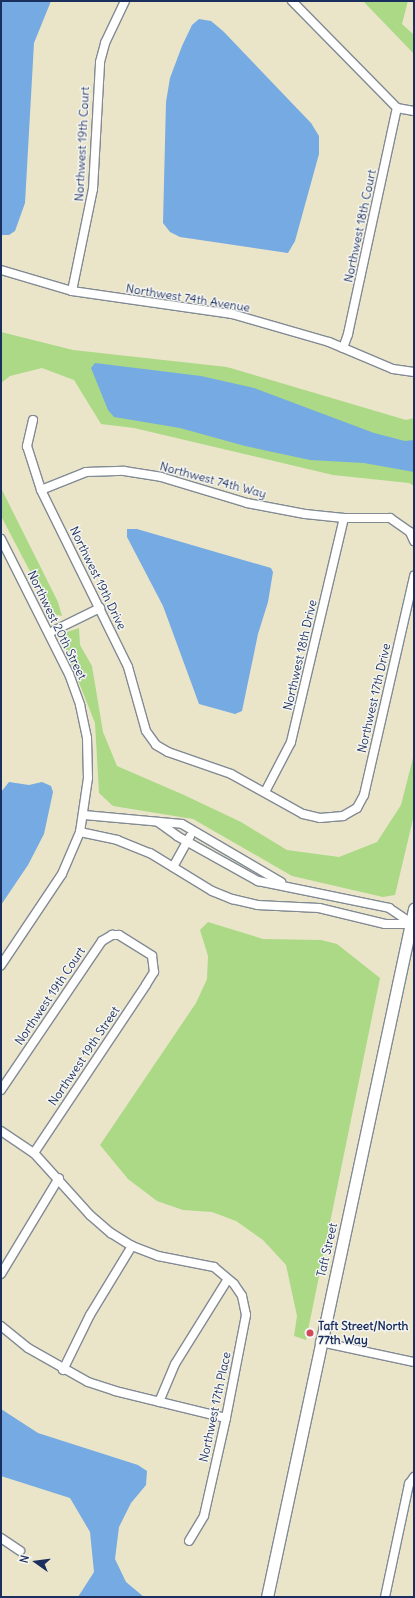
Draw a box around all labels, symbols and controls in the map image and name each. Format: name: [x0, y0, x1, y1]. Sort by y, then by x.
street label: Northwest 19th Court: [72, 86, 92, 202]
street label: Northwest 18th Court: [341, 168, 379, 284]
street label: Northwest 74th Avenue: [125, 281, 251, 315]
street label: Northwest 74th Way: [158, 459, 268, 501]
street label: Northwest 19th Drive: [67, 524, 129, 632]
street label: Northwest 20th Street: [24, 568, 90, 682]
street label: Northwest 18th Drive: [280, 598, 320, 712]
street label: Northwest 17th Drive: [354, 642, 394, 754]
street label: Northwest 19th Court: [12, 944, 88, 1048]
street label: Northwest 19th Street: [45, 1004, 123, 1108]
street label: Taft Street: [314, 1221, 340, 1279]
place label: Taft Street/North 77th Way: [318, 1319, 408, 1347]
marker: Taft Street/North 77th Way: [305, 1328, 315, 1338]
street label: Northwest 17th Place: [196, 1350, 234, 1464]
north arrow: [16, 1542, 56, 1582]
text: N: [17, 1554, 32, 1564]

